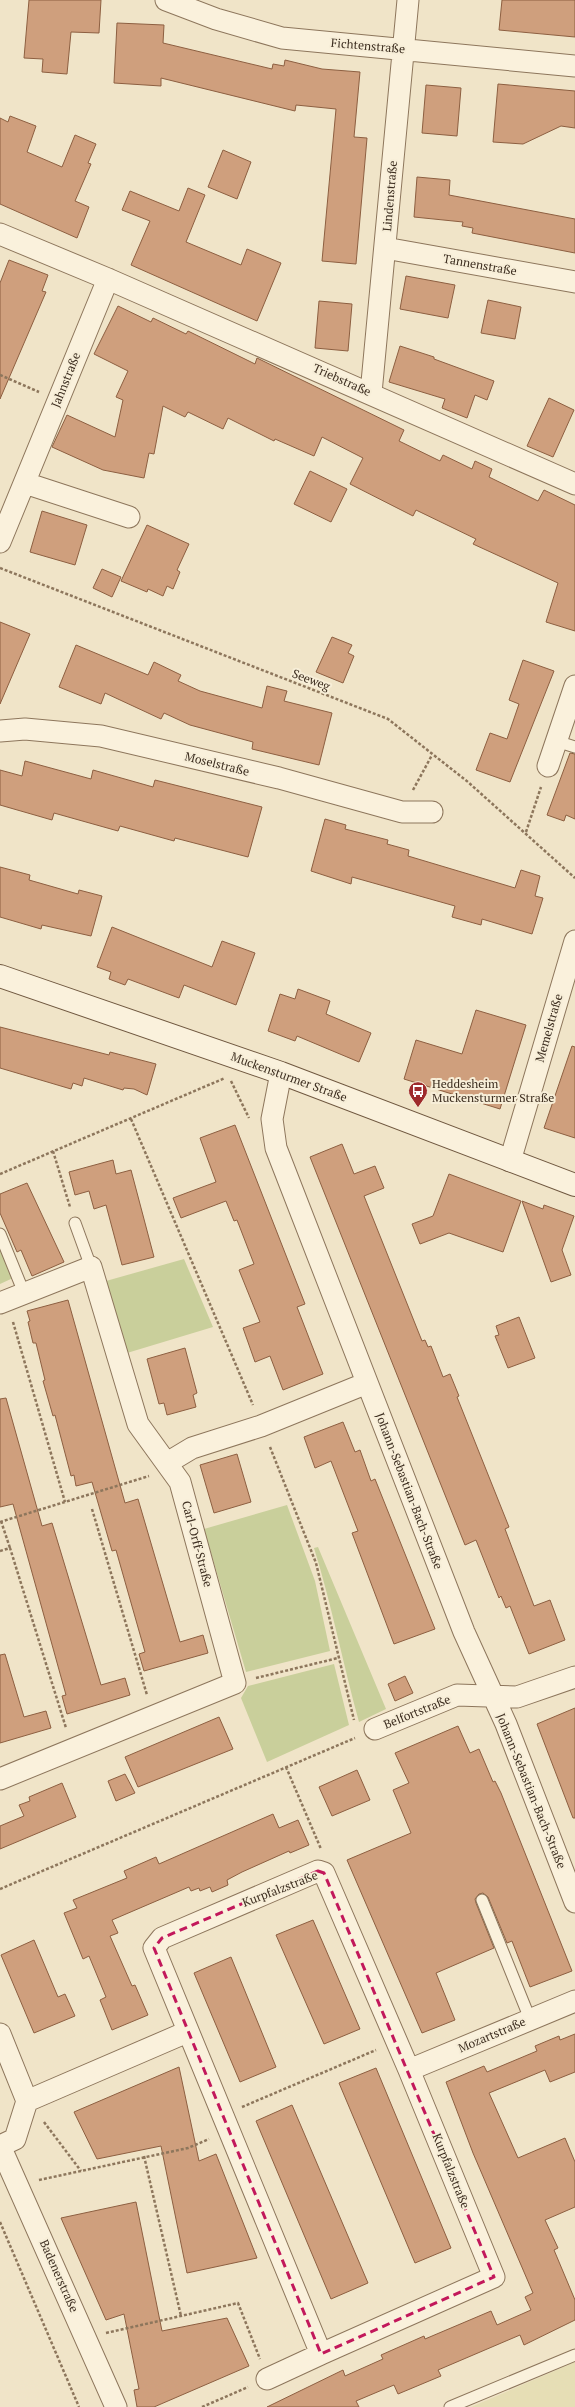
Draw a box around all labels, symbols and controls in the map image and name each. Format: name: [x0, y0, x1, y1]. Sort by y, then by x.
street label: Fichtenstraße: [330, 35, 406, 56]
street label: Lindenstraße: [379, 160, 400, 232]
street label: Tannenstraße: [442, 251, 518, 278]
street label: Jahnstraße: [48, 350, 83, 410]
street label: Triebstraße: [311, 360, 374, 399]
street label: Seeweg: [290, 665, 333, 694]
street label: Moselstraße: [183, 748, 251, 779]
street label: Memelstraße: [532, 992, 565, 1064]
street label: Muckensturmer Straße: [229, 1049, 349, 1105]
place label: Heddesheim Muckensturmer Straße: [432, 1076, 554, 1105]
bus stop icon: Heddesheim Muckensturmer Straße: [407, 1080, 429, 1108]
street label: Johann-Sebastian-Bach-Straße: [373, 1411, 446, 1571]
street label: Carl-Orff-Straße: [179, 1499, 216, 1589]
street label: Belfortstraße: [381, 1691, 452, 1732]
street label: Johann-Sebastian-Bach-Straße: [493, 1711, 570, 1871]
street label: Kurpfalzstraße: [240, 1867, 320, 1910]
street label: Mozartstraße: [456, 2014, 528, 2055]
street label: Kurpfalzstraße: [430, 2131, 473, 2211]
street label: Badenerstraße: [37, 2237, 82, 2314]

